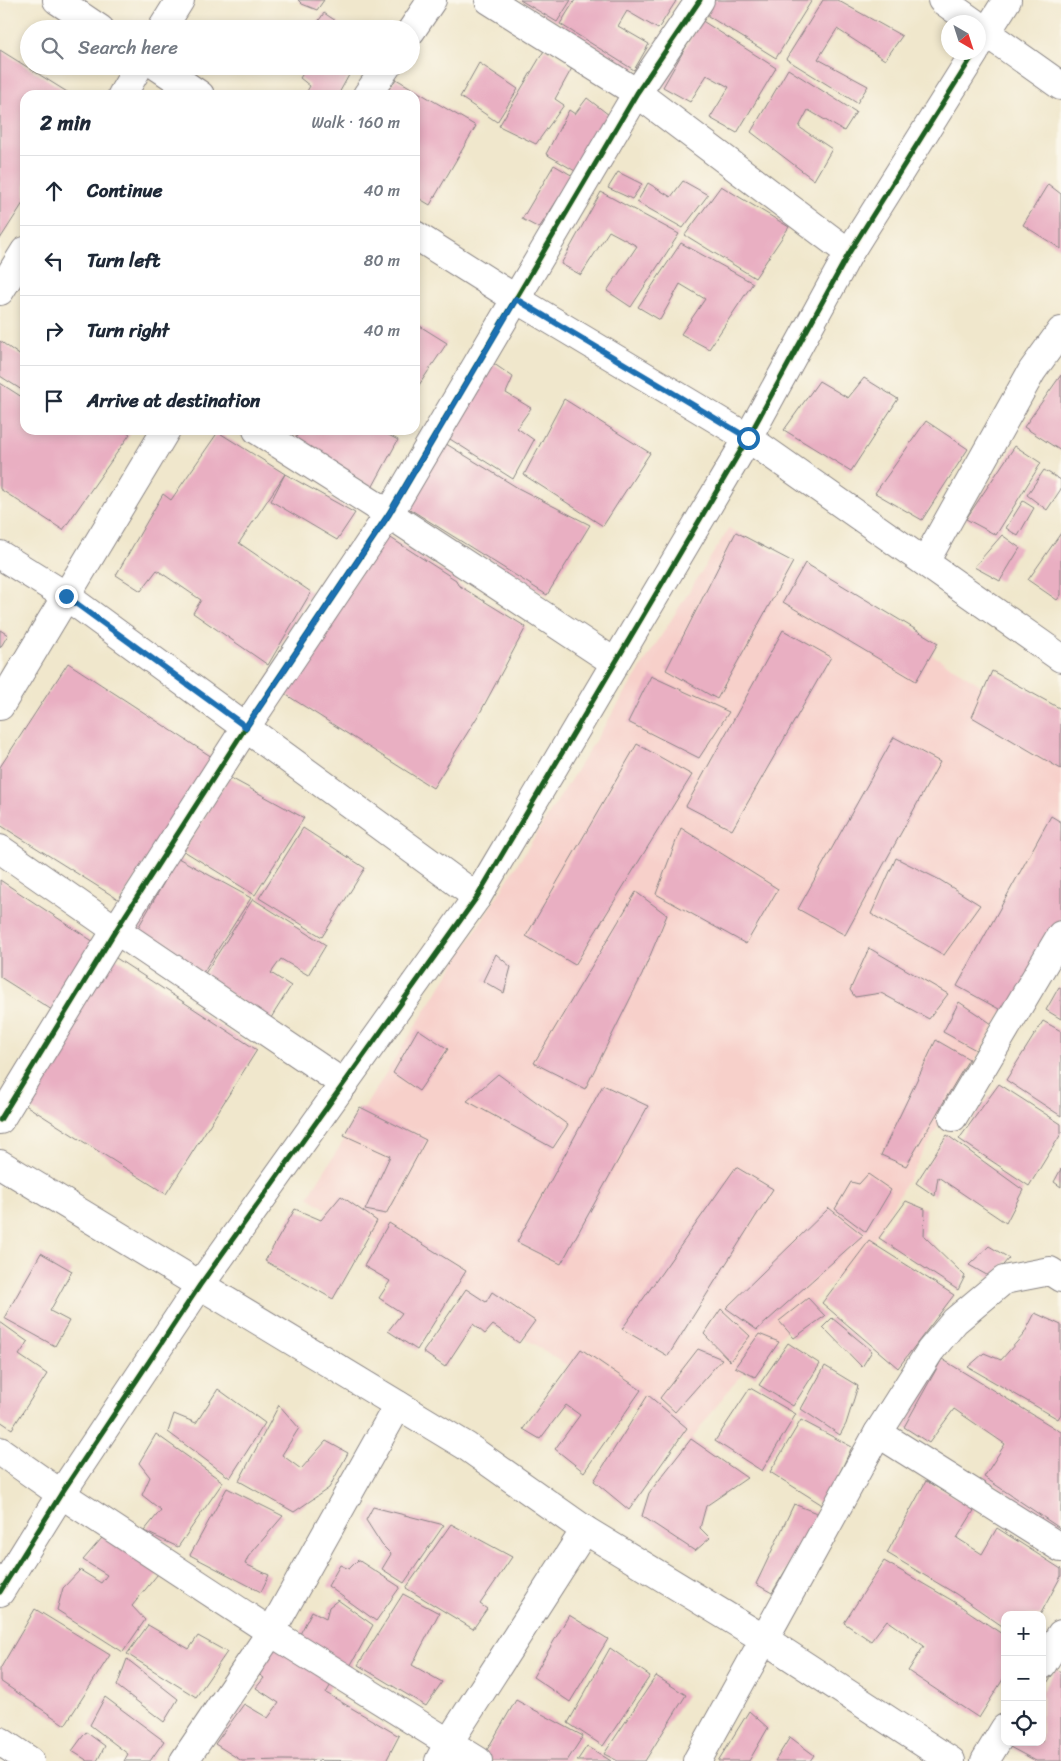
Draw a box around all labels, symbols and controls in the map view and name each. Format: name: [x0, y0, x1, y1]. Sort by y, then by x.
north arrow: [941, 15, 986, 60]
search box: [20, 20, 420, 75]
text: Search here: [78, 31, 178, 64]
icon: search: [38, 34, 66, 62]
text: 2 min: [40, 104, 91, 142]
text: Walk · 160 m: [311, 108, 400, 137]
text: Continue: [87, 174, 163, 207]
text: 40 m: [363, 176, 400, 205]
icon: ahead: [40, 177, 68, 205]
text: Turn left: [87, 244, 160, 277]
text: 80 m: [364, 246, 400, 275]
icon: left: [40, 247, 68, 275]
text: Turn right: [87, 314, 169, 347]
text: 40 m: [363, 316, 400, 345]
icon: right: [40, 317, 68, 345]
text: Arrive at destination: [87, 384, 260, 417]
icon: arrive: [40, 387, 68, 415]
route start: [737, 427, 760, 450]
route end: [55, 585, 78, 608]
map controls: [1001, 1611, 1046, 1746]
button: +: [1001, 1611, 1046, 1656]
button: −: [1001, 1656, 1046, 1701]
button: locate: [1001, 1701, 1046, 1746]

